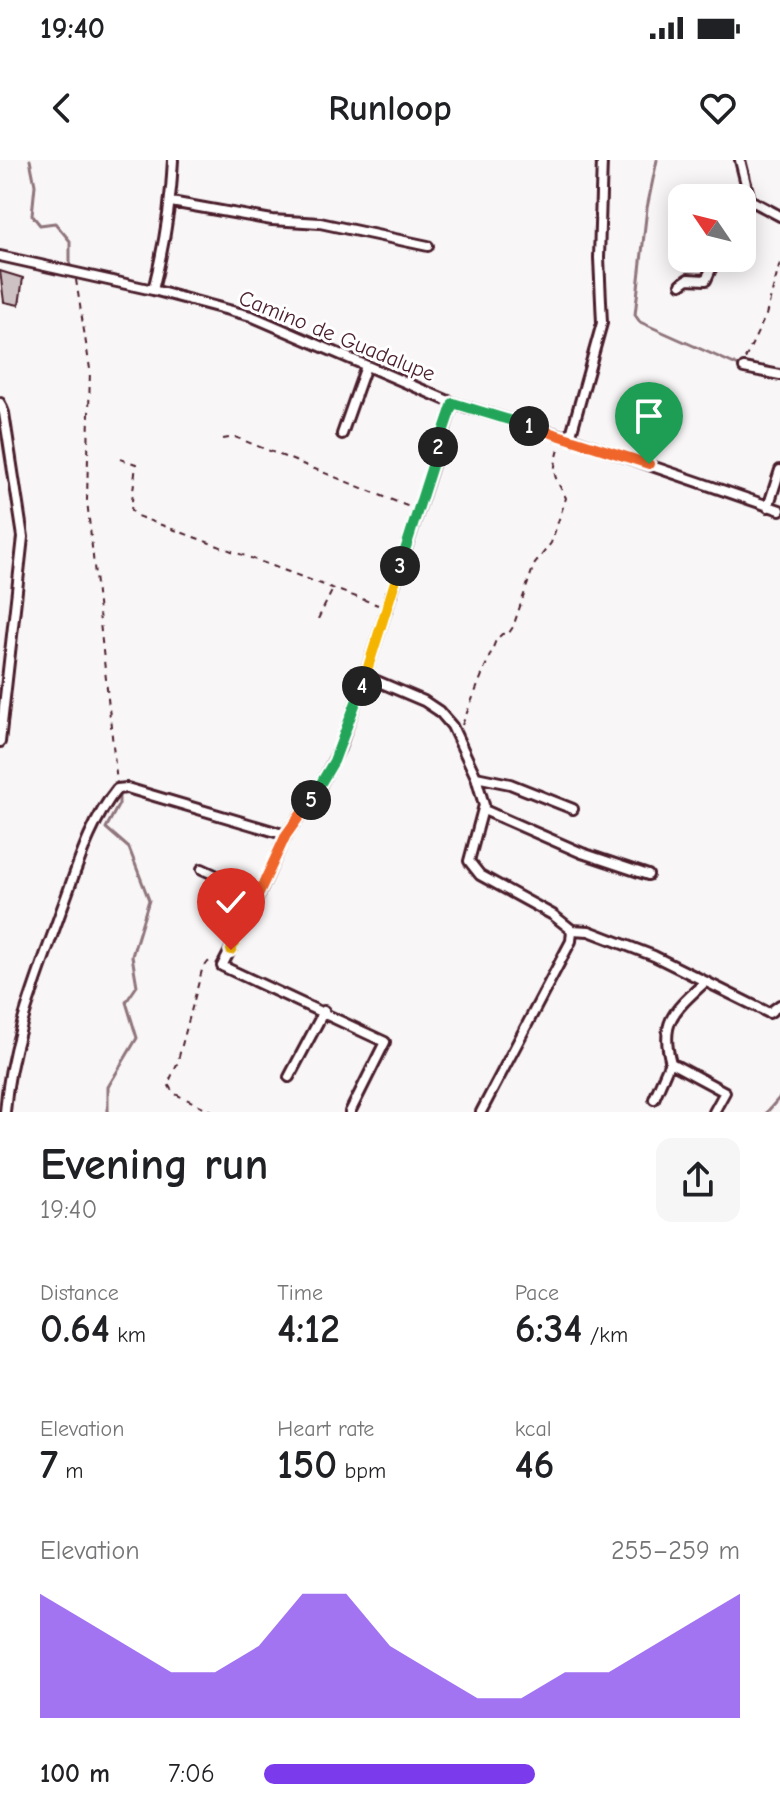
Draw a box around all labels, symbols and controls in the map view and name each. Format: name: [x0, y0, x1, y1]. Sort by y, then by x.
text: 19:40: [40, 11, 105, 46]
icon: back: [40, 86, 84, 130]
icon: heart: [696, 86, 740, 130]
text: Runloop: [328, 88, 452, 129]
north arrow: [668, 184, 756, 272]
map controls: [668, 184, 756, 272]
street label: Camino de Guadalupe: [235, 285, 439, 387]
pin: [615, 382, 683, 464]
icon: arrive: [627, 394, 671, 438]
pin: 1: [509, 406, 549, 446]
text: 1: [525, 413, 533, 439]
pin: 2: [418, 427, 458, 467]
text: 2: [433, 434, 443, 460]
pin: 3: [380, 546, 420, 586]
text: 3: [395, 553, 405, 579]
pin: 4: [342, 666, 382, 706]
text: 4: [357, 673, 367, 699]
pin: 5: [291, 780, 331, 820]
text: 5: [305, 787, 317, 813]
pin: [197, 868, 265, 950]
icon: check: [209, 880, 253, 924]
button: share: [656, 1138, 740, 1222]
text: Evening run: [40, 1139, 268, 1190]
text: 19:40: [40, 1195, 97, 1225]
text: Distance: [40, 1280, 119, 1306]
text: Time: [277, 1280, 323, 1306]
text: Pace: [515, 1280, 559, 1306]
text: 0.64: [40, 1306, 110, 1352]
text: 4:12: [277, 1306, 340, 1352]
text: 6:34: [515, 1306, 582, 1352]
text: km: [110, 1322, 146, 1348]
text: /km: [582, 1322, 628, 1348]
text: Elevation: [40, 1416, 124, 1442]
text: Heart rate: [277, 1416, 374, 1442]
text: kcal: [515, 1416, 552, 1442]
text: 7: [40, 1442, 58, 1488]
text: 150: [277, 1442, 337, 1488]
text: 46: [515, 1442, 554, 1488]
text: m: [58, 1458, 84, 1484]
text: bpm: [337, 1458, 386, 1484]
text: Elevation: [40, 1536, 140, 1566]
text: 255–259 m: [611, 1536, 740, 1566]
text: 100 m: [40, 1759, 110, 1789]
text: 7:06: [168, 1759, 215, 1789]

